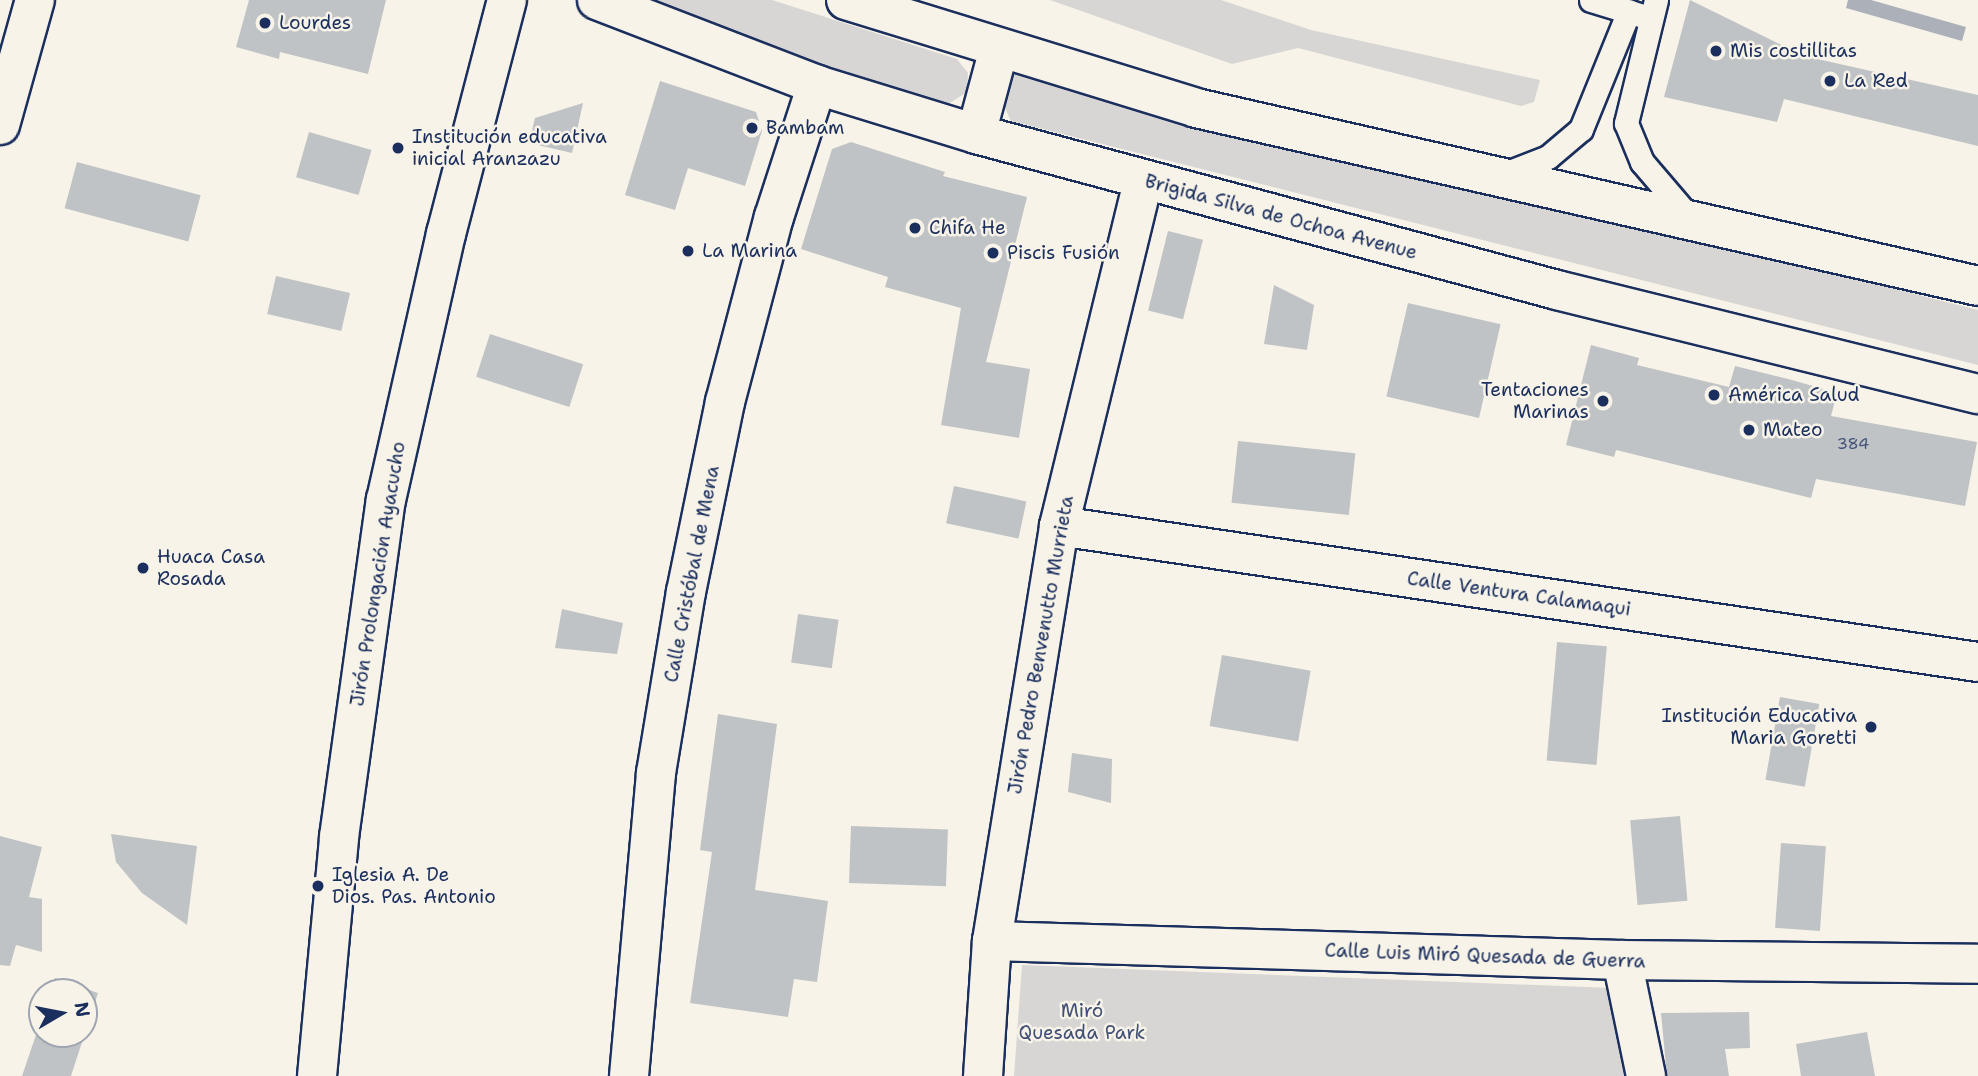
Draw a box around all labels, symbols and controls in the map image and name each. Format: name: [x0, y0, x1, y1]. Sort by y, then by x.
place label: Lourdes: [279, 12, 351, 34]
marker: Lourdes: [257, 15, 273, 31]
place label: Mis costillitas: [1730, 40, 1857, 62]
marker: Mis costillitas: [1708, 43, 1724, 59]
place label: La Red: [1844, 70, 1908, 92]
marker: La Red: [1822, 73, 1838, 89]
place label: Bambam: [766, 117, 844, 139]
marker: Bambam: [744, 120, 760, 136]
place label: Institución educativa inicial Aranzazu: [412, 126, 607, 170]
marker: Institución educativa inicial Aranzazu: [390, 140, 406, 156]
street label: Brigida Silva de Ochoa Avenue: [1142, 170, 1420, 264]
place label: Chifa He: [929, 217, 1006, 239]
marker: Chifa He: [907, 220, 923, 236]
place label: La Marina: [702, 240, 797, 262]
place label: Piscis Fusión: [1007, 242, 1120, 264]
marker: La Marina: [680, 243, 696, 259]
marker: Piscis Fusión: [985, 245, 1001, 261]
place label: Tentaciones Marinas: [1481, 379, 1589, 423]
place label: América Salud: [1728, 384, 1860, 406]
marker: América Salud: [1706, 387, 1722, 403]
marker: Tentaciones Marinas: [1595, 393, 1611, 409]
place label: Mateo: [1763, 419, 1823, 441]
marker: Mateo: [1741, 422, 1757, 438]
house number: 384: [1837, 434, 1869, 454]
street label: Jirón Prolongación Ayacucho: [346, 440, 410, 708]
street label: Calle Cristóbal de Mena: [660, 464, 724, 684]
street label: Jirón Pedro Benvenutto Murrieta: [1003, 494, 1079, 796]
place label: Huaca Casa Rosada: [157, 546, 265, 590]
marker: Huaca Casa Rosada: [135, 560, 151, 576]
street label: Calle Ventura Calamaqui: [1406, 567, 1632, 621]
place label: Institución Educativa Maria Goretti: [1662, 705, 1857, 749]
marker: Institución Educativa Maria Goretti: [1863, 719, 1879, 735]
place label: Iglesia A. De Dios. Pas. Antonio: [332, 864, 496, 908]
marker: Iglesia A. De Dios. Pas. Antonio: [310, 878, 326, 894]
street label: Calle Luis Miró Quesada de Guerra: [1324, 939, 1646, 973]
north arrow: [28, 978, 98, 1048]
text: N: [69, 1000, 96, 1019]
park label: Miró Quesada Park: [1019, 1000, 1145, 1044]

